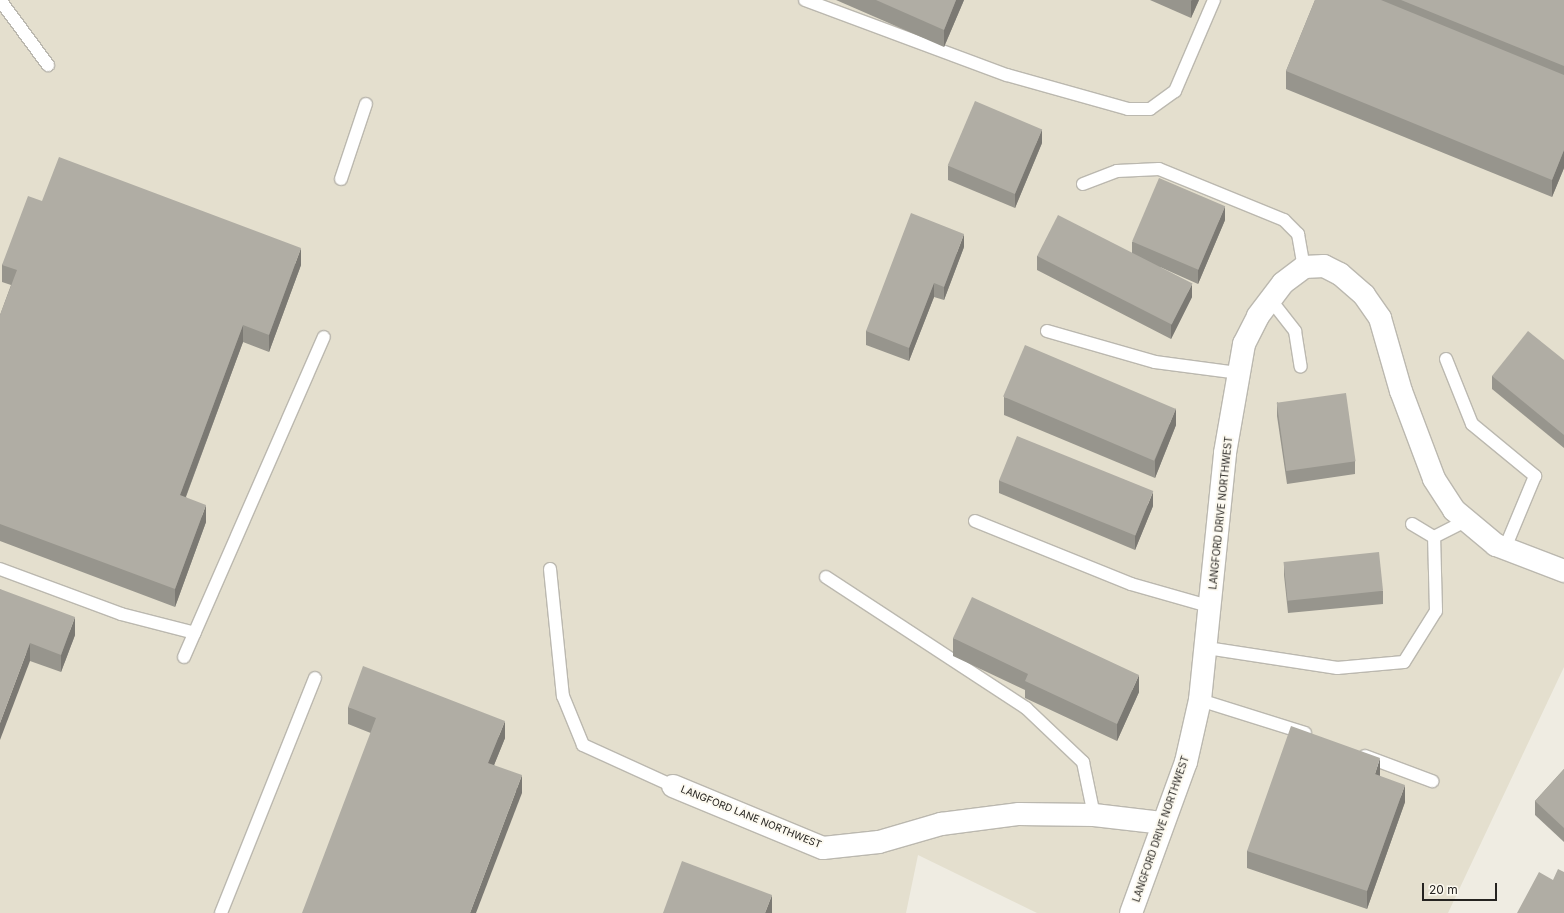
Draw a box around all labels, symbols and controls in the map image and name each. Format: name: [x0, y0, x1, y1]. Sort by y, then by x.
street label: LANGFORD DRIVE NORTHWEST: [1207, 436, 1235, 590]
street label: LANGFORD DRIVE NORTHWEST: [1130, 754, 1192, 904]
street label: LANGFORD LANE NORTHWEST: [679, 783, 823, 851]
scale bar: [1424, 875, 1499, 901]
text: 20 m: [1429, 882, 1458, 897]

